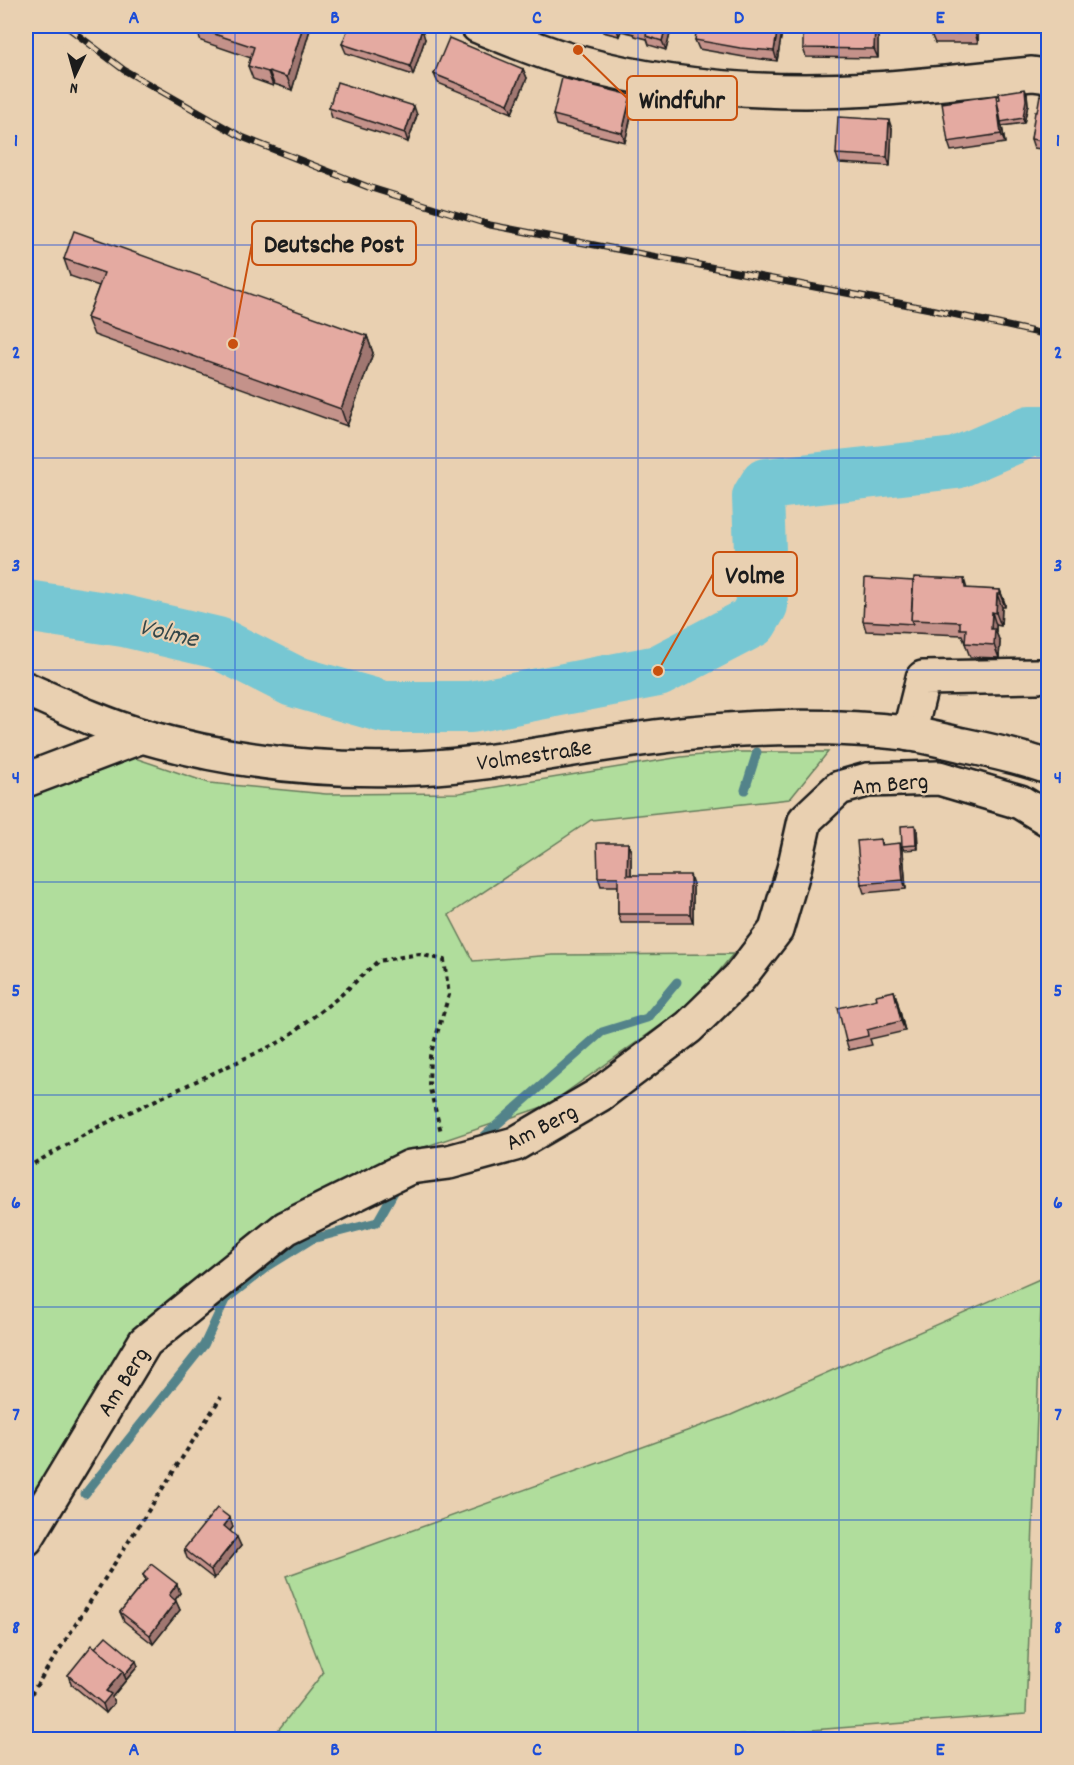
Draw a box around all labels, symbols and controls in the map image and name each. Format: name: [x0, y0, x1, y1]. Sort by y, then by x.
text: A: [129, 5, 140, 33]
text: B: [330, 5, 340, 33]
text: C: [532, 5, 542, 33]
text: D: [734, 5, 745, 33]
text: E: [935, 5, 945, 33]
north arrow: [45, 45, 105, 105]
text: N: [69, 76, 79, 99]
callout: Windfuhr: [627, 76, 737, 120]
text: Windfuhr: [639, 84, 725, 121]
text: 1: [14, 128, 18, 156]
text: 1: [1056, 128, 1060, 156]
callout: Deutsche Post: [252, 221, 416, 265]
text: Deutsche Post: [264, 228, 405, 265]
text: 2: [12, 340, 20, 368]
text: 2: [1054, 340, 1062, 368]
callout: Volme: [713, 552, 797, 596]
text: 3: [12, 553, 20, 581]
text: 3: [1054, 553, 1062, 581]
text: Volme: [725, 559, 785, 596]
water label: Volme: [135, 610, 203, 659]
street label: Volmestraße: [475, 732, 594, 782]
text: 4: [12, 765, 20, 793]
text: 4: [1054, 765, 1062, 793]
street label: Am Berg: [851, 766, 930, 806]
text: 5: [11, 978, 21, 1006]
text: 5: [1053, 978, 1063, 1006]
street label: Am Berg: [501, 1096, 584, 1161]
text: 6: [11, 1190, 21, 1218]
text: 6: [1053, 1190, 1063, 1218]
street label: Am Berg: [90, 1341, 159, 1424]
text: 7: [12, 1402, 20, 1430]
text: 7: [1054, 1402, 1062, 1430]
text: 8: [12, 1615, 20, 1643]
text: 8: [1054, 1615, 1062, 1643]
text: A: [129, 1737, 140, 1765]
text: B: [330, 1737, 340, 1765]
text: C: [532, 1737, 542, 1765]
text: D: [734, 1737, 745, 1765]
text: E: [935, 1737, 945, 1765]

